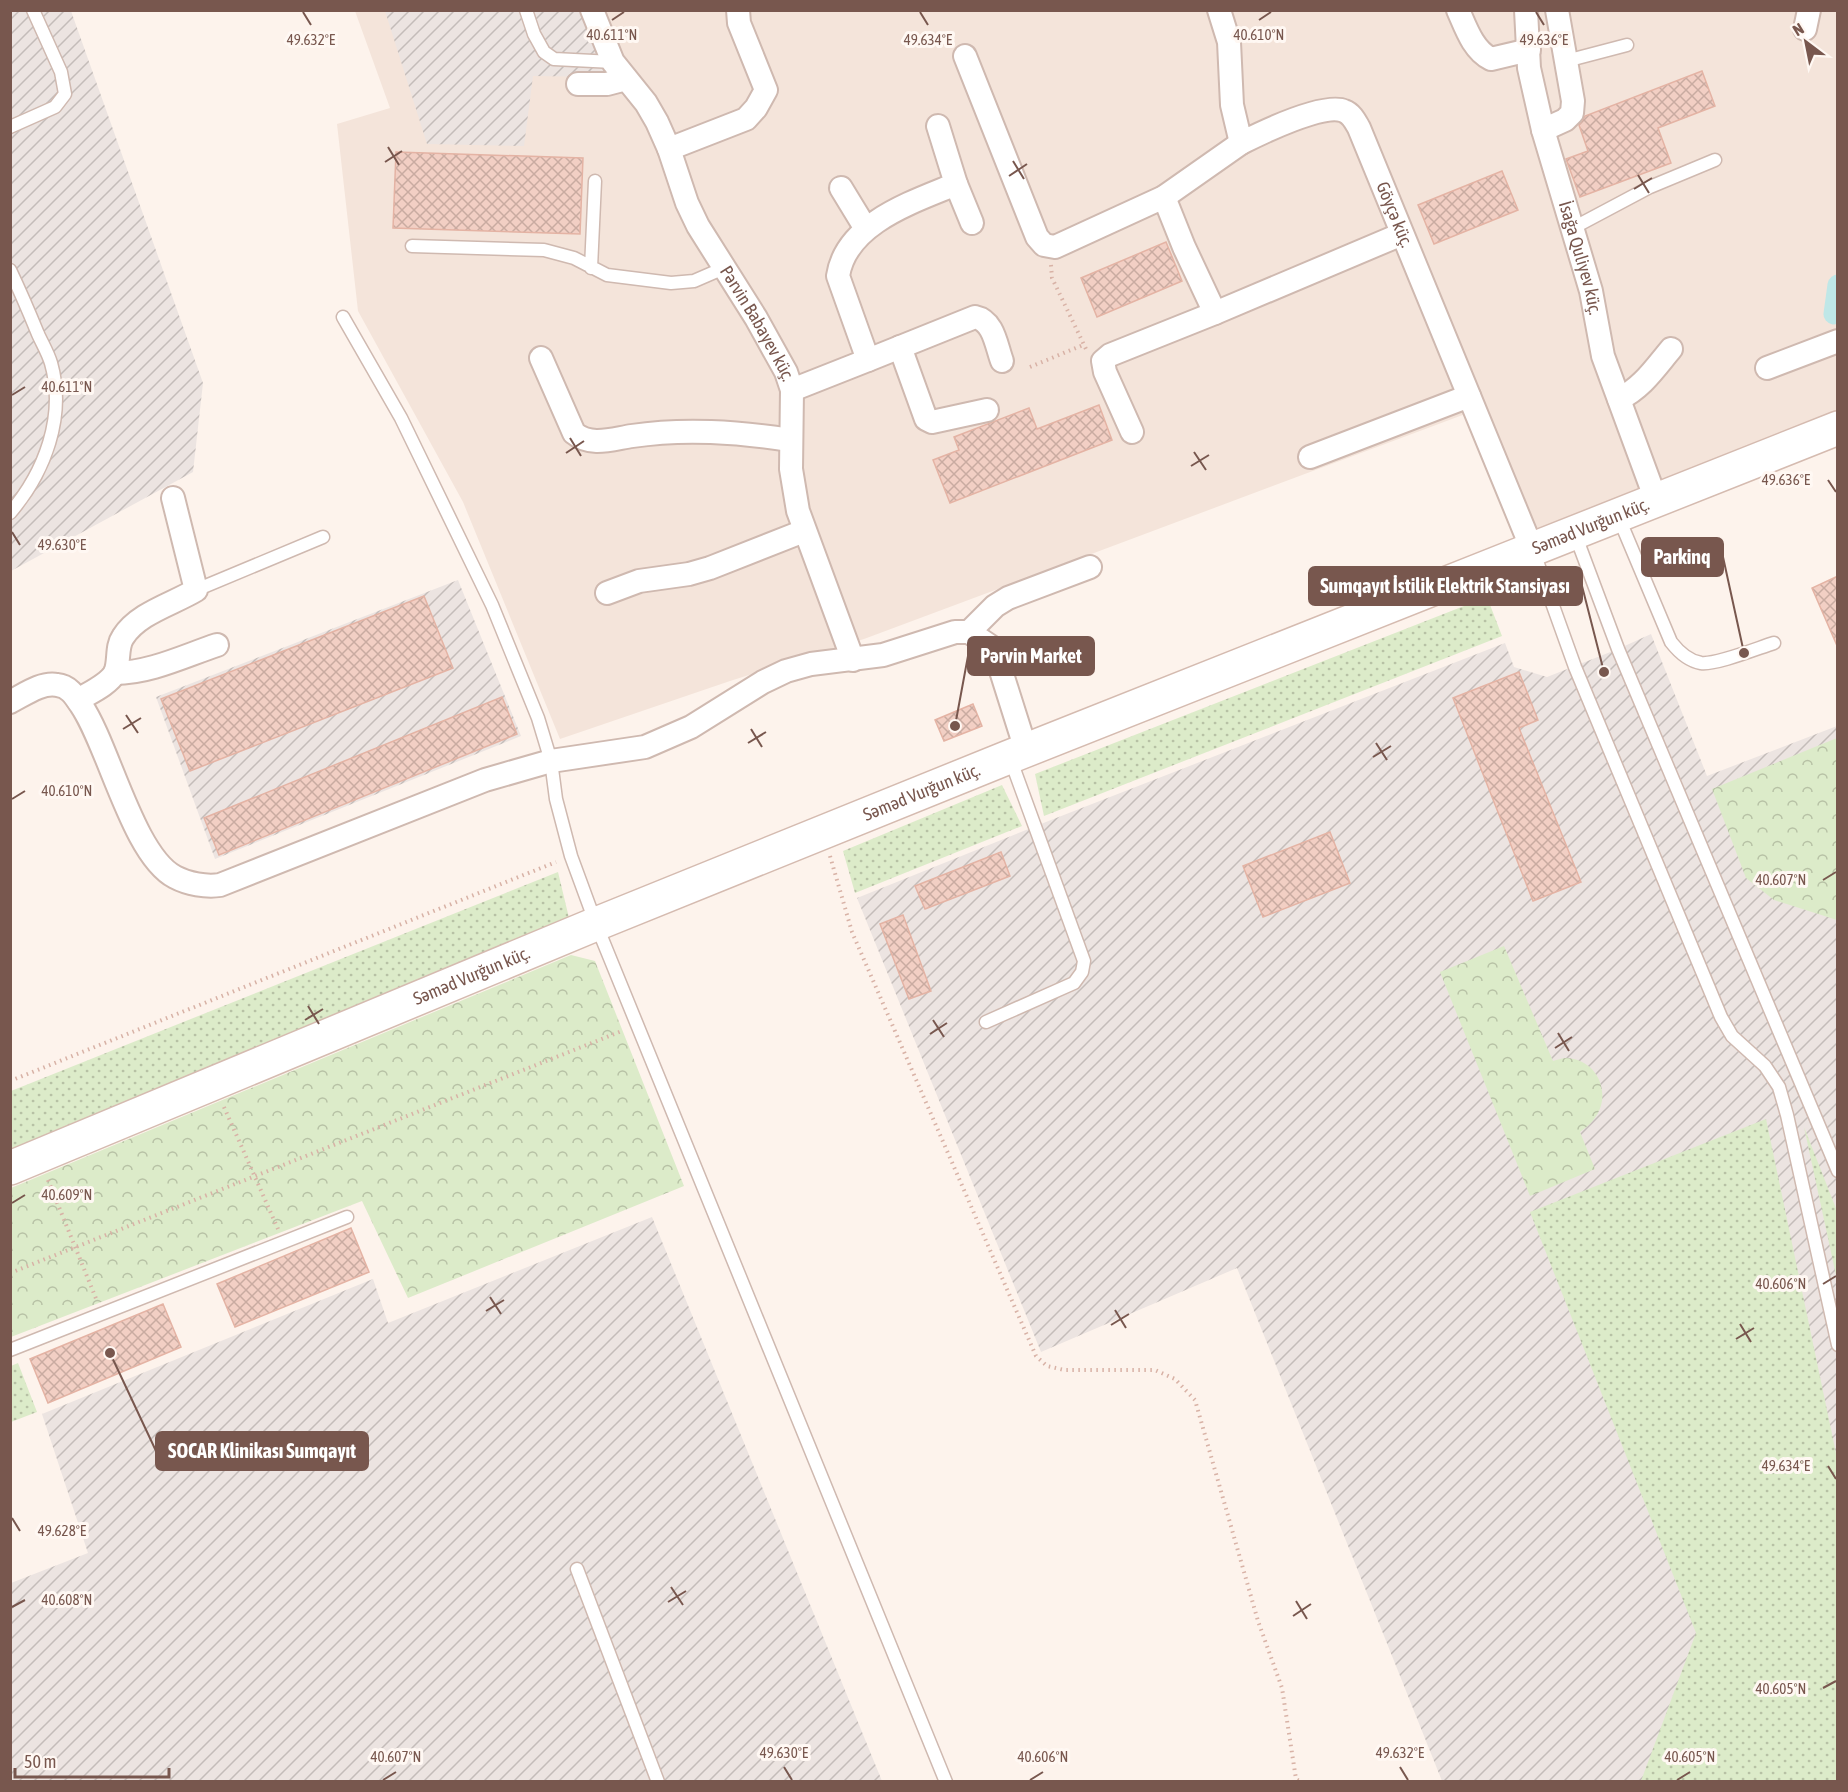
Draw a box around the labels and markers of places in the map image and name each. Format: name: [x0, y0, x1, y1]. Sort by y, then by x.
callout: Parkinq: [1642, 538, 1723, 576]
callout: Sumqayıt İstilik Elektrik Stansiyası: [1309, 567, 1582, 605]
callout: Pərvin Market: [968, 637, 1094, 675]
callout: SOCAR Klinikası Sumqayıt: [156, 1432, 368, 1470]

